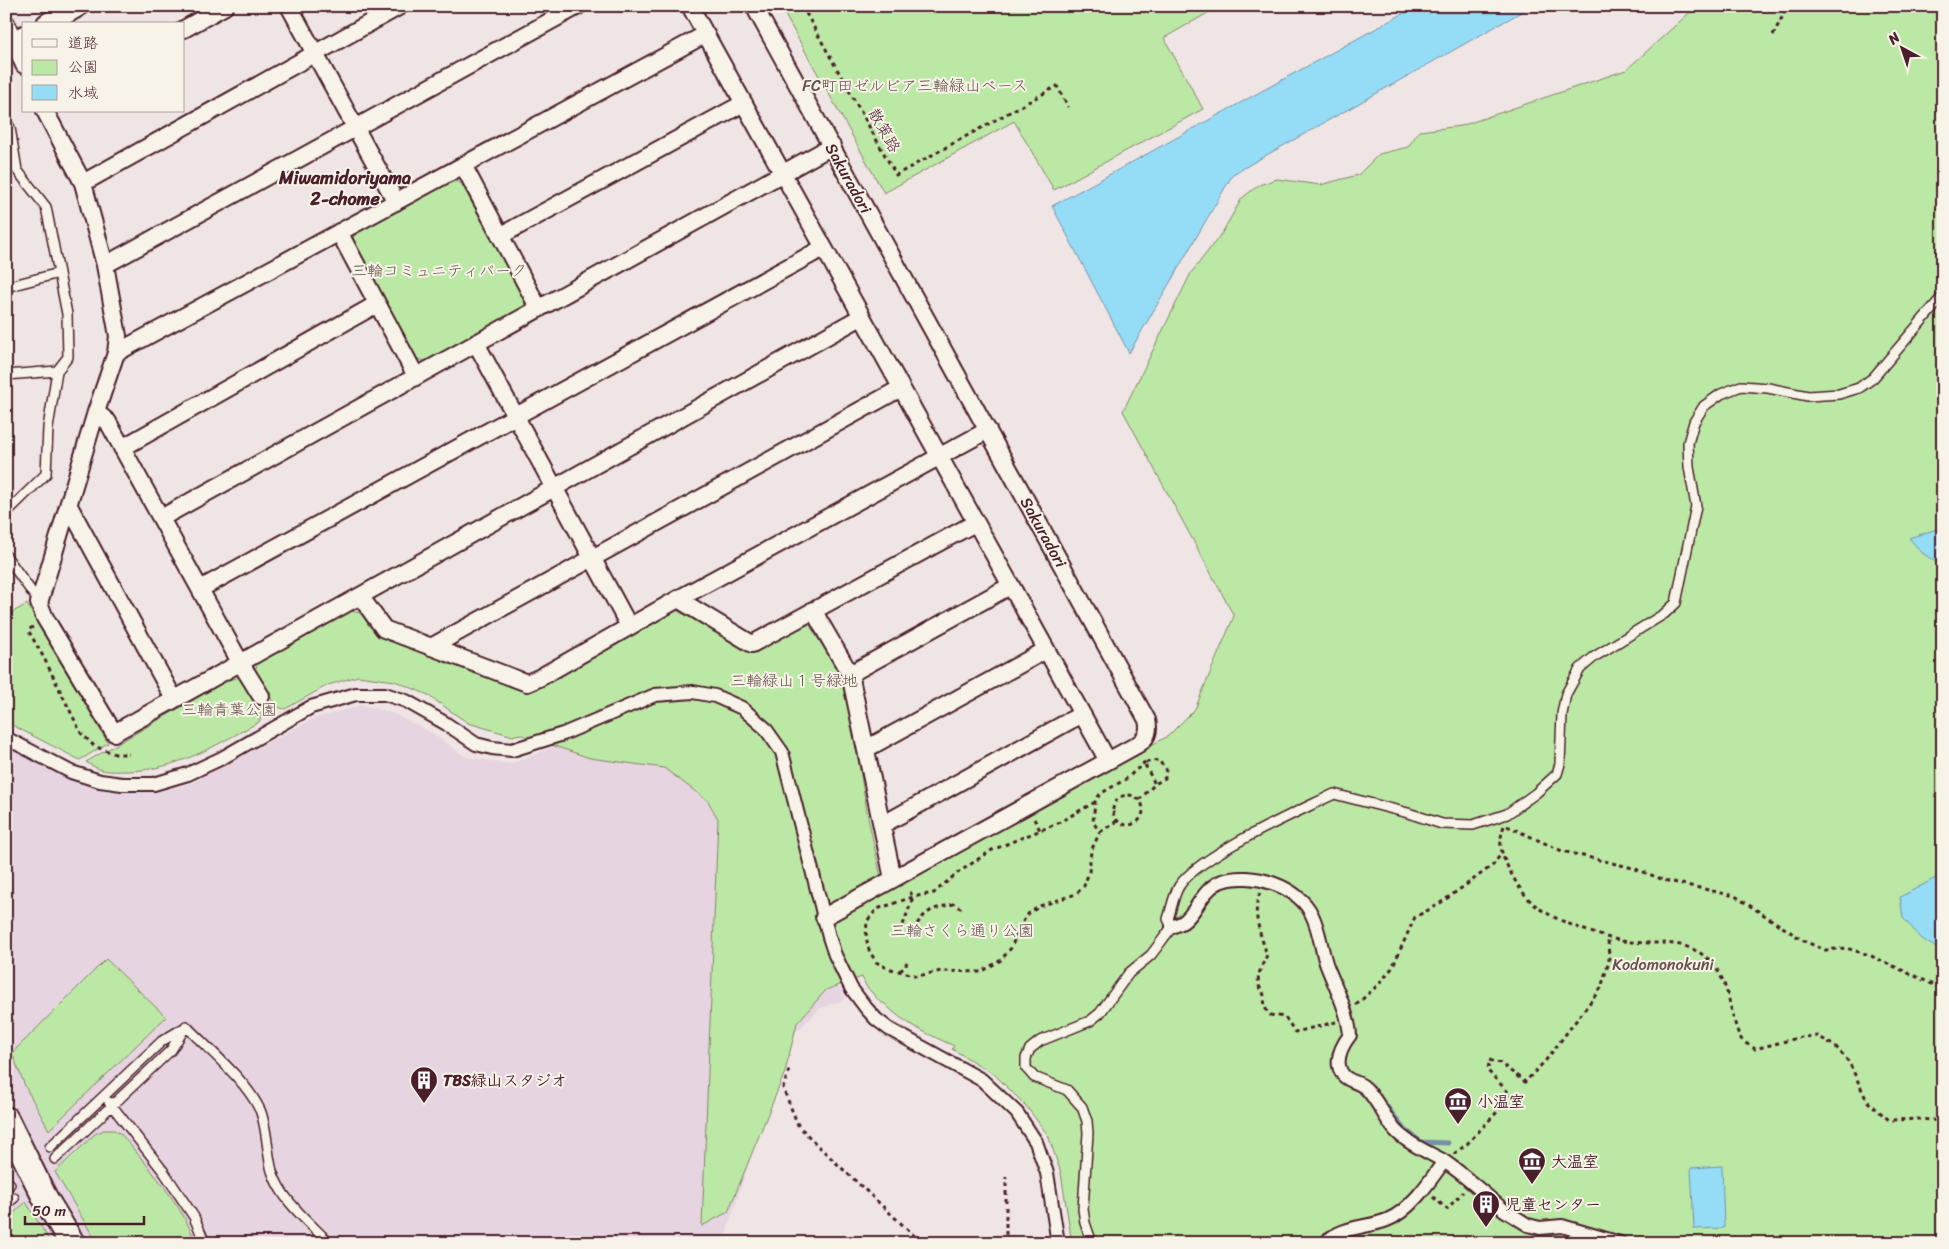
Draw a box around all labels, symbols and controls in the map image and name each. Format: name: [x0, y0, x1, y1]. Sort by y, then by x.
legend: [22, 22, 185, 112]
north arrow: [1876, 22, 1926, 72]
text: N: [1881, 26, 1906, 52]
text: 道路: [68, 30, 98, 56]
text: 公園: [68, 54, 98, 80]
park label: FC町田ゼルビア三輪緑山ベース: [802, 71, 1028, 100]
text: 水域: [68, 80, 98, 106]
street label: 散策路: [860, 102, 909, 158]
street label: Sakuradori: [817, 137, 880, 220]
district label: Miwamidoriyama 2-chome: [278, 162, 411, 215]
park label: 三輪コミュニティパーク: [351, 256, 527, 285]
street label: Sakuradori: [1012, 491, 1075, 574]
park label: 三輪緑山１号緑地: [730, 666, 858, 695]
park label: 三輪青葉公園: [181, 695, 277, 724]
park label: 三輪さくら通り公園: [890, 916, 1034, 945]
park label: Kodomonokuni: [1612, 950, 1714, 979]
building icon: TBS緑山スタジオ: [409, 1065, 439, 1104]
place label: TBS緑山スタジオ: [443, 1066, 567, 1095]
museum icon: 小温室: [1443, 1086, 1473, 1125]
place label: 小温室: [1477, 1087, 1525, 1116]
museum icon: 大温室: [1517, 1146, 1547, 1185]
place label: 大温室: [1551, 1147, 1599, 1176]
building icon: 児童センター: [1471, 1189, 1501, 1228]
place label: 児童センター: [1505, 1190, 1601, 1219]
scale bar: [25, 1194, 144, 1226]
text: 50 m: [32, 1198, 67, 1224]

